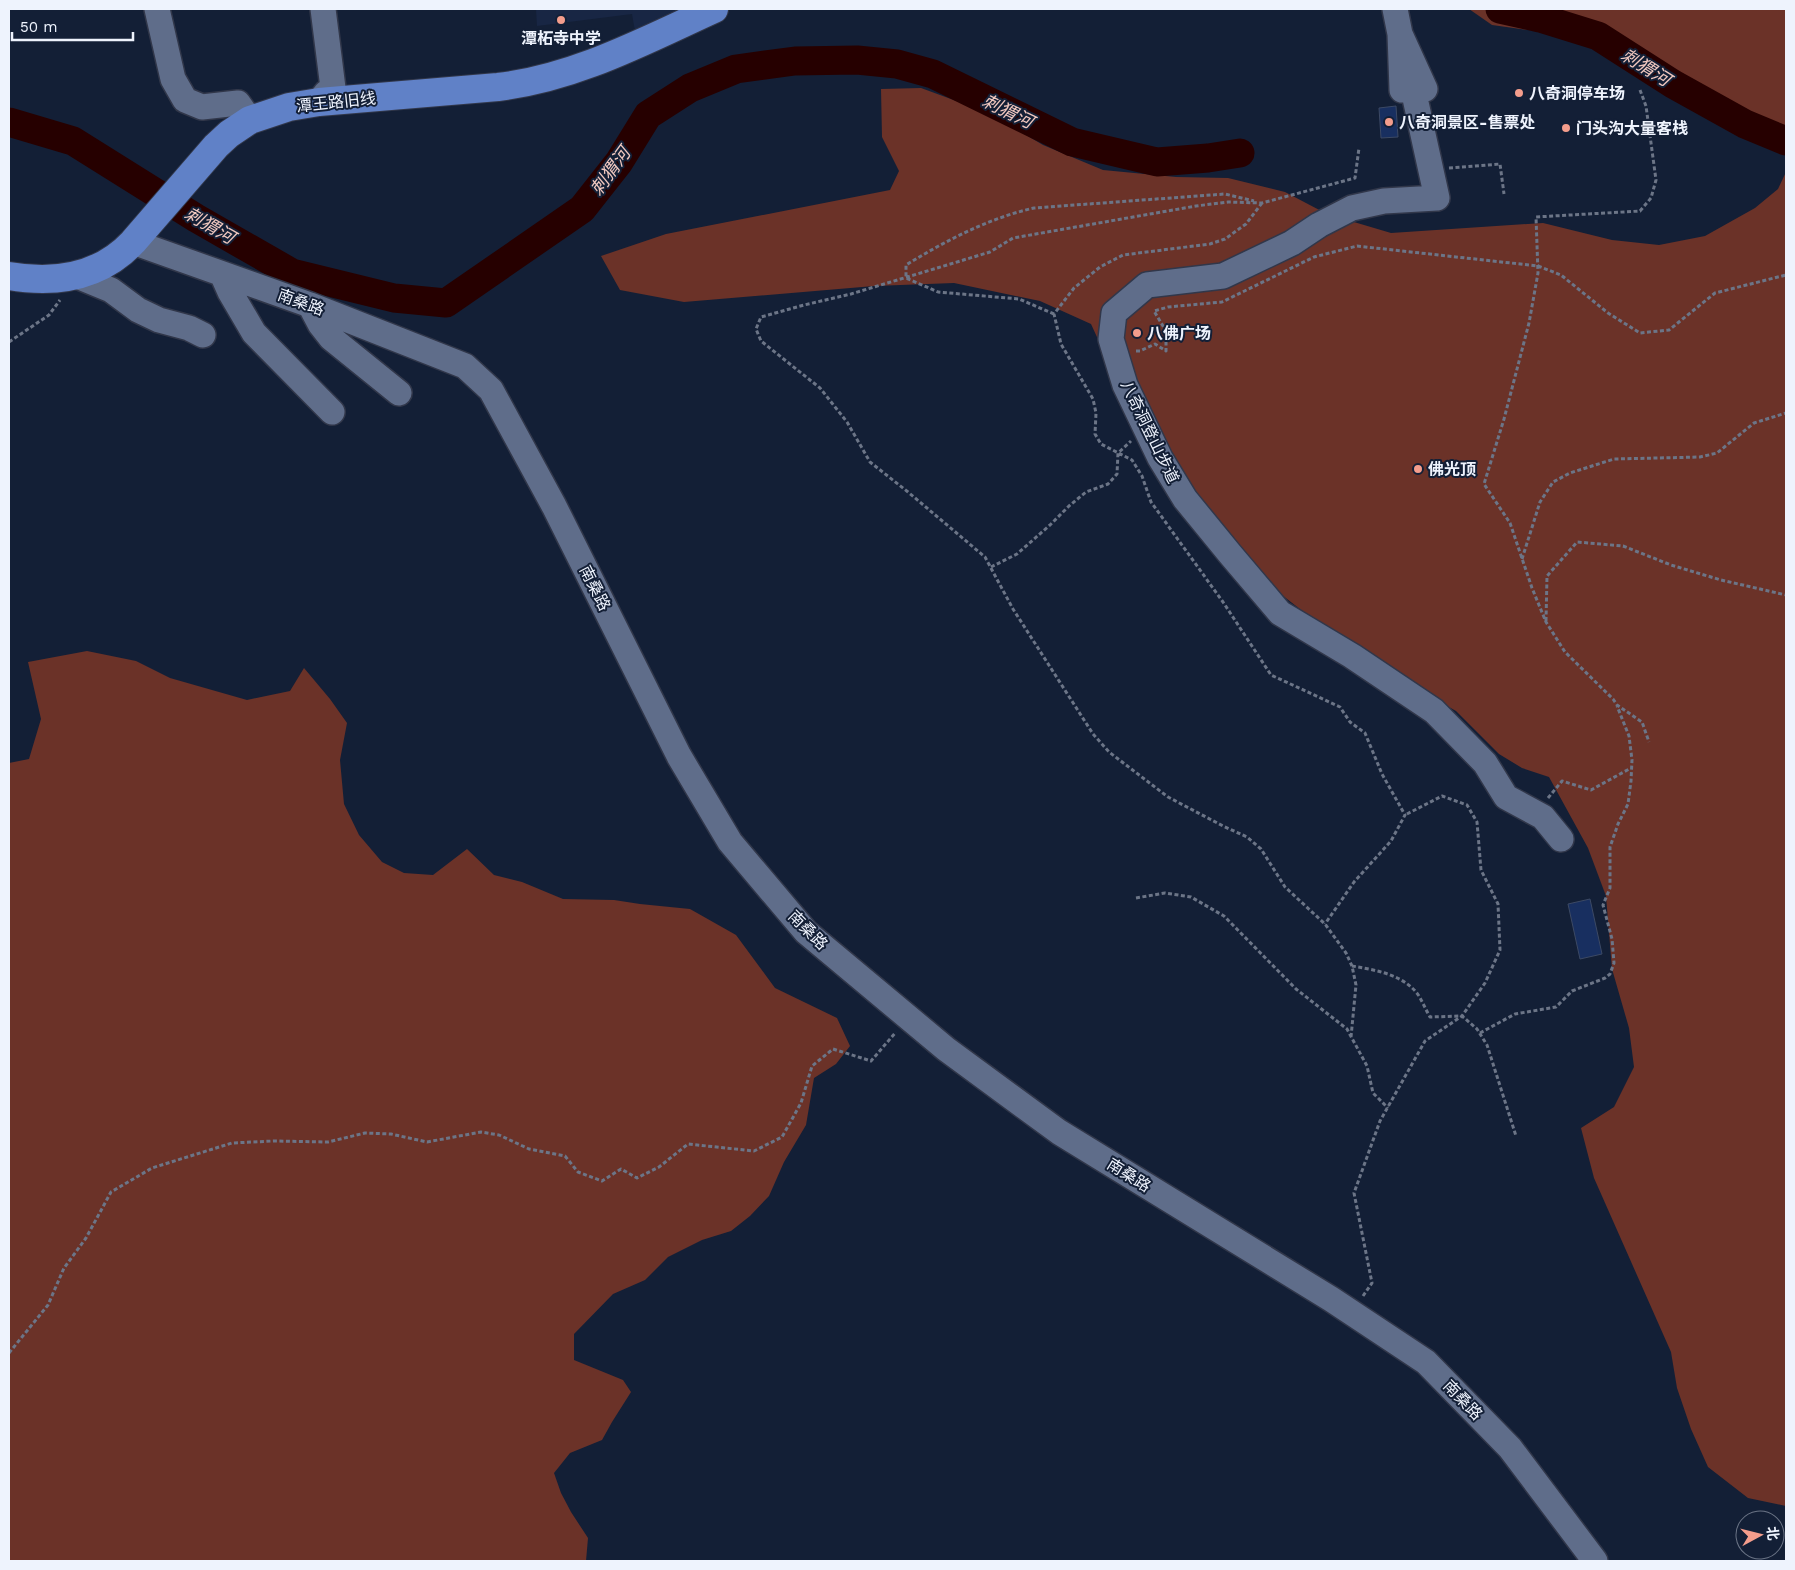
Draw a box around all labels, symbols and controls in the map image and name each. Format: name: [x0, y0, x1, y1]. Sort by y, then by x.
scale bar: [12, 10, 134, 42]
marker: 潭柘寺中学: [555, 14, 567, 26]
text: 50 m: [20, 18, 57, 36]
place label: 潭柘寺中学: [521, 29, 601, 48]
water label: 刺猬河: [1618, 44, 1677, 92]
place label: 八奇洞停车场: [1529, 84, 1625, 103]
marker: 八奇洞停车场: [1513, 87, 1525, 99]
street label: 潭王路旧线: [295, 88, 377, 116]
water label: 刺猬河: [979, 90, 1040, 134]
place label: 八奇洞景区-售票处: [1399, 113, 1535, 132]
marker: 八奇洞景区-售票处: [1383, 116, 1395, 128]
place label: 门头沟大量客栈: [1576, 119, 1688, 138]
marker: 门头沟大量客栈: [1560, 122, 1572, 134]
water label: 刺猬河: [586, 141, 636, 199]
water label: 刺猬河: [181, 202, 241, 249]
street label: 南桑路: [275, 285, 327, 319]
place label: 八佛广场: [1147, 324, 1211, 343]
marker: 八佛广场: [1131, 327, 1143, 339]
street label: 八奇洞登山步道: [1117, 377, 1183, 487]
place label: 佛光顶: [1428, 460, 1476, 479]
marker: 佛光顶: [1412, 463, 1424, 475]
street label: 南桑路: [576, 562, 614, 614]
street label: 南桑路: [784, 906, 832, 954]
street label: 南桑路: [1104, 1154, 1154, 1196]
street label: 南桑路: [1439, 1376, 1487, 1424]
north arrow: [1735, 1510, 1785, 1560]
text: 北: [1764, 1525, 1782, 1541]

